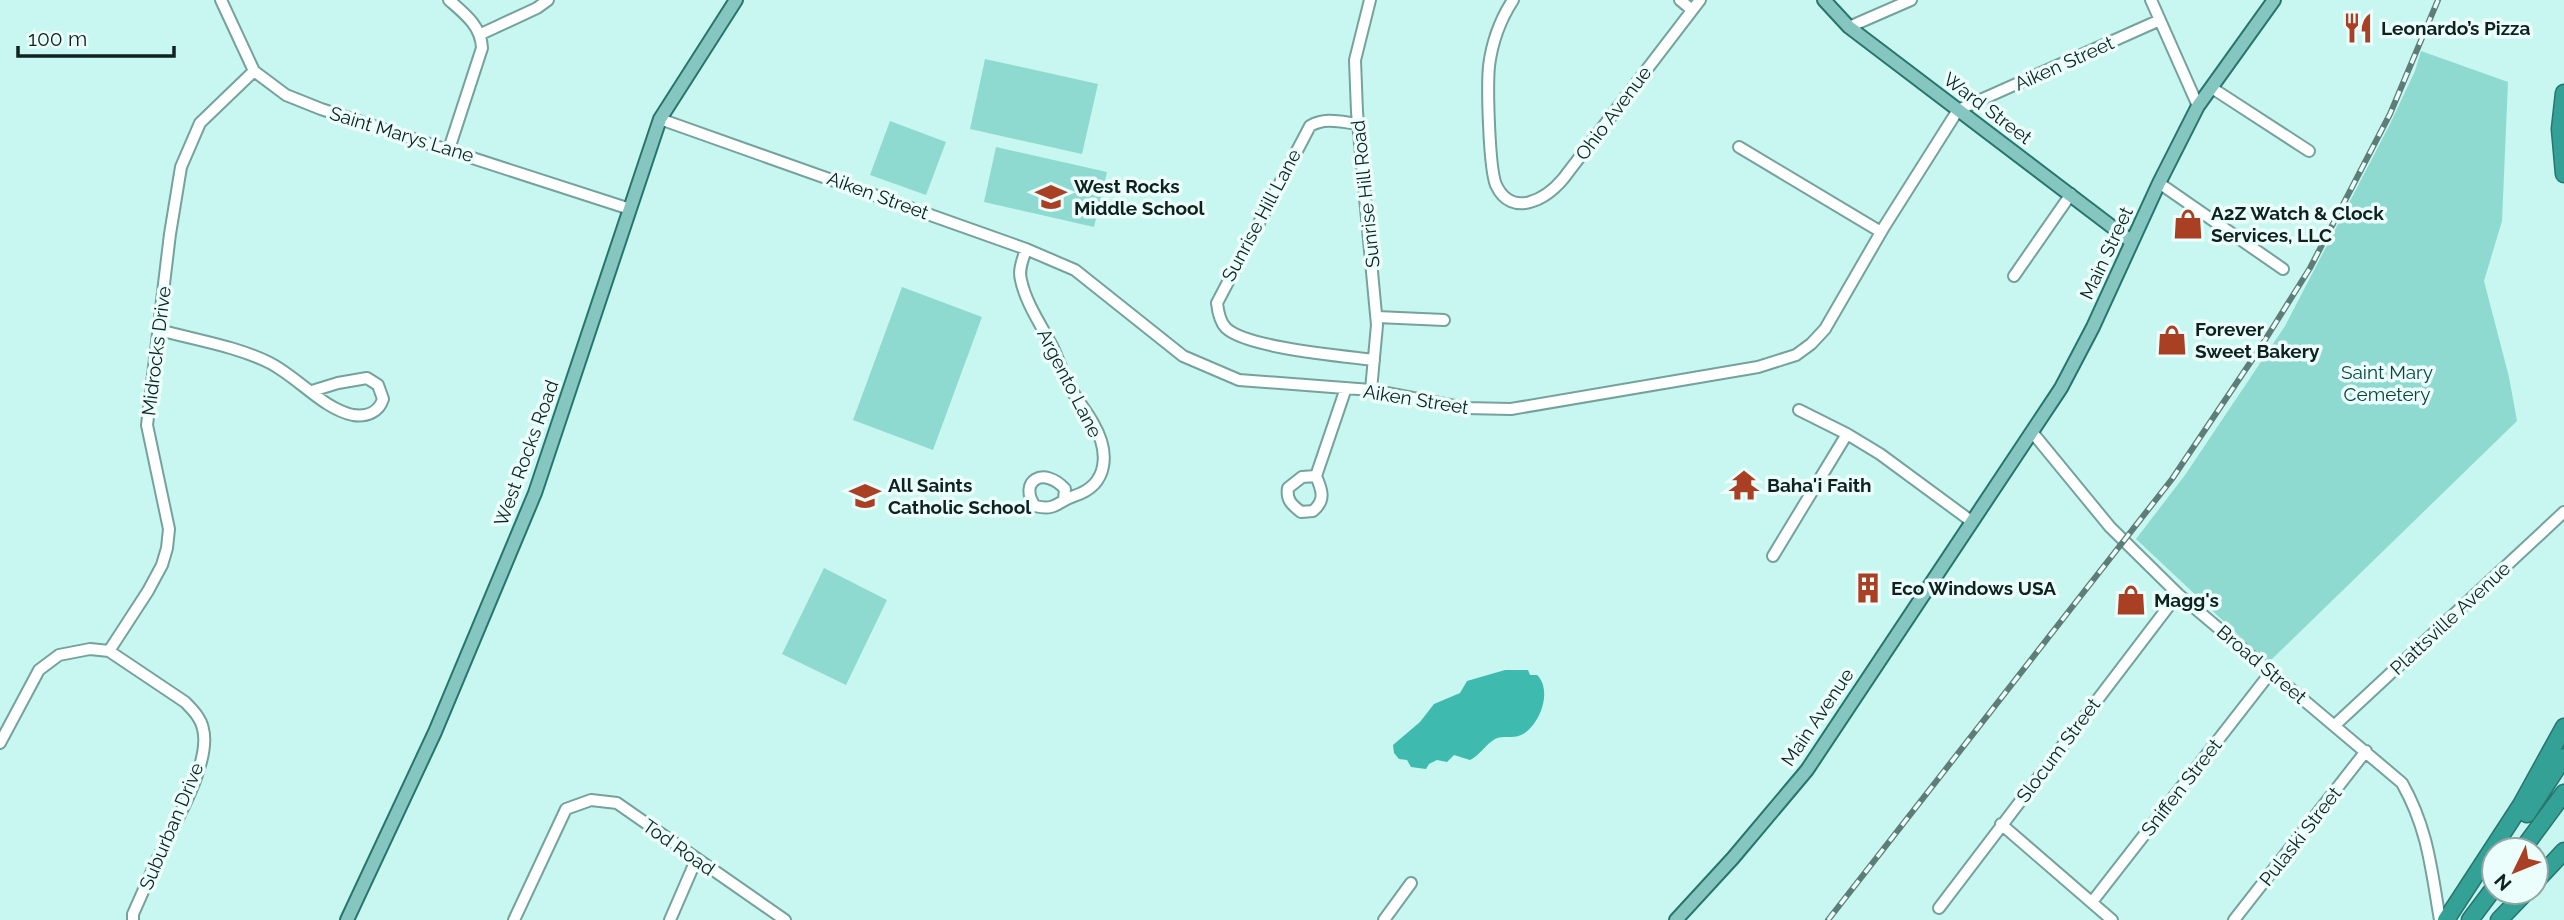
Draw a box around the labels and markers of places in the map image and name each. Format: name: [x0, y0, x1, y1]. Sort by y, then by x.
restaurant icon: Leonardo’s Pizza: [2341, 11, 2375, 45]
place label: Leonardo’s Pizza: [2381, 17, 2530, 39]
place label: West Rocks Middle School: [1074, 175, 1206, 219]
school or university icon: West Rocks Middle School: [1034, 180, 1068, 214]
place label: A2Z Watch & Clock Services, LLC: [2211, 202, 2384, 246]
shop icon: A2Z Watch & Clock Services, LLC: [2171, 207, 2205, 241]
place label: Forever Sweet Bakery: [2195, 318, 2320, 362]
shop icon: Forever Sweet Bakery: [2155, 323, 2189, 357]
temple icon: Baha'i Faith: [1727, 468, 1761, 502]
place label: All Saints Catholic School: [888, 474, 1032, 518]
place label: Baha'i Faith: [1767, 474, 1872, 496]
school or university icon: All Saints Catholic School: [848, 479, 882, 513]
building icon: Eco Windows USA: [1851, 571, 1885, 605]
place label: Eco Windows USA: [1891, 577, 2056, 599]
shop icon: Magg's: [2114, 583, 2148, 617]
place label: Magg's: [2154, 589, 2219, 611]

